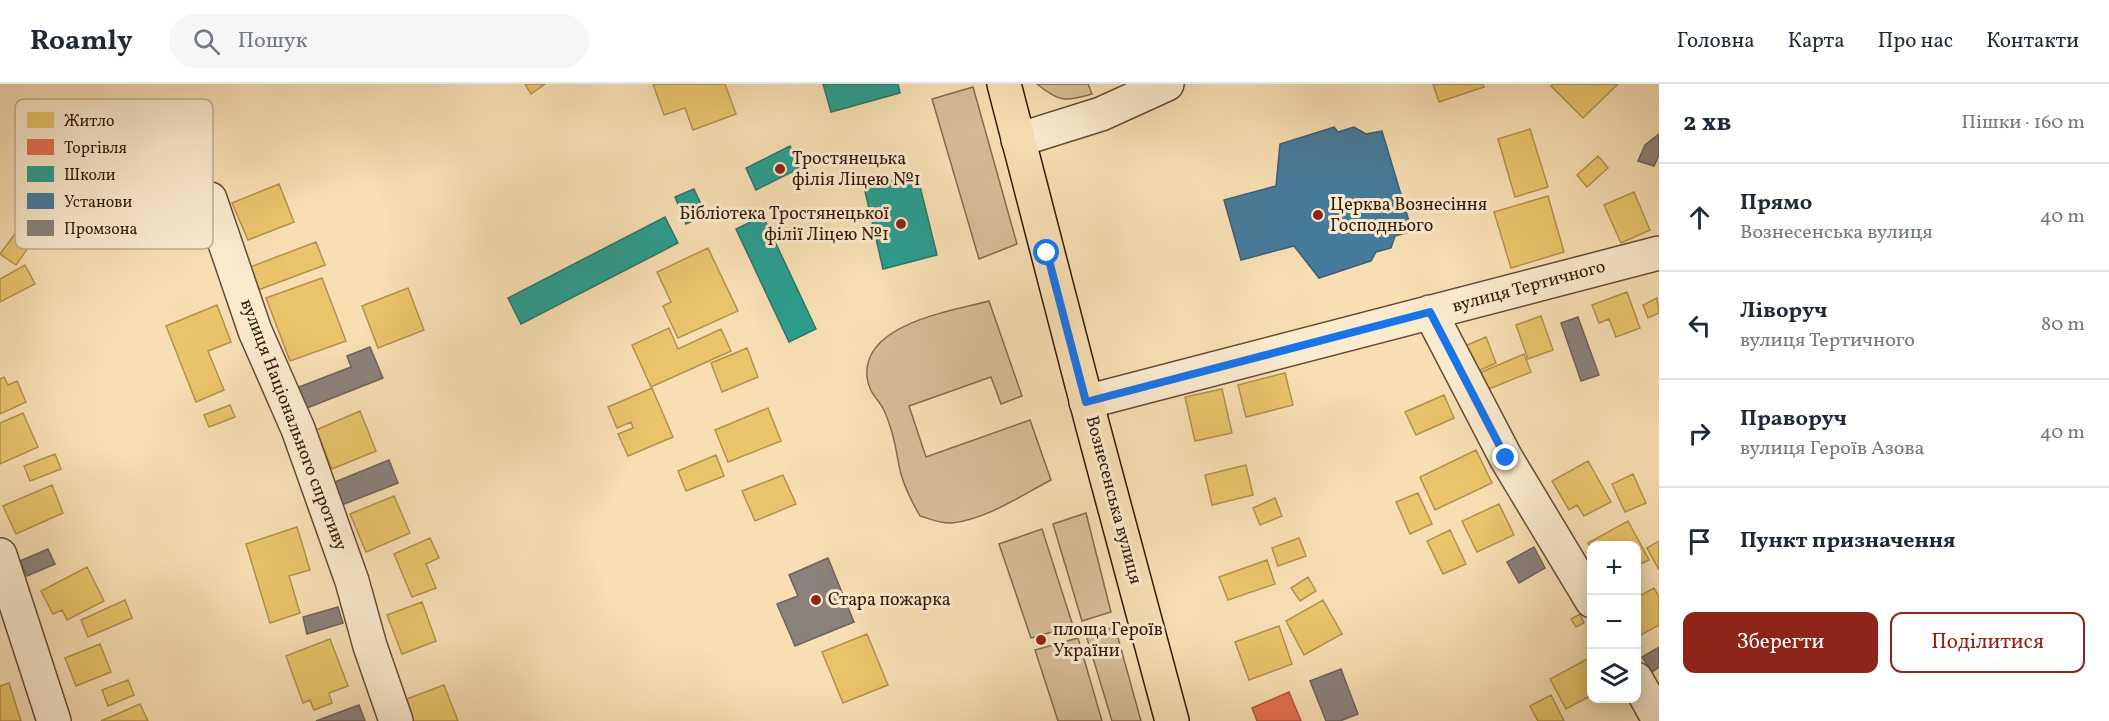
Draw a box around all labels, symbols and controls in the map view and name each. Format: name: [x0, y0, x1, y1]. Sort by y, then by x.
search box: [169, 14, 589, 68]
text: Roamly: [30, 22, 133, 61]
icon: search: [190, 25, 223, 58]
text: Пошук: [238, 26, 307, 57]
text: Головна: [1677, 27, 1755, 56]
text: Карта: [1788, 27, 1845, 56]
text: Про нас: [1878, 27, 1953, 56]
text: Контакти: [1986, 27, 2079, 56]
legend: [15, 99, 213, 249]
text: 2 хв: [1683, 105, 1731, 141]
text: Пішки · 160 m: [1961, 109, 2085, 137]
text: Житло: [64, 111, 114, 133]
text: Торгівля: [64, 138, 127, 160]
place label: Тростянецька філія Ліцею №1: [792, 147, 921, 193]
marker: Тростянецька філія Ліцею №1: [773, 162, 787, 176]
text: Школи: [64, 165, 116, 187]
text: Прямо: [1740, 188, 1812, 219]
text: Установи: [64, 192, 132, 214]
place label: Церква Вознесіння Господнього: [1330, 193, 1487, 239]
icon: ahead: [1683, 201, 1716, 234]
place label: Бібліотека Тростянецької філії Ліцею №1: [679, 202, 890, 248]
text: 40 m: [2040, 203, 2085, 231]
marker: Церква Вознесіння Господнього: [1311, 208, 1325, 222]
marker: Бібліотека Тростянецької філії Ліцею №1: [894, 217, 908, 231]
text: Промзона: [64, 219, 137, 241]
text: Вознесенська вулиця: [1740, 219, 1933, 247]
route start: [1033, 239, 1059, 265]
street label: вулиця Тертичного: [1450, 255, 1608, 319]
street label: вулиця Національного спротиву: [233, 296, 353, 555]
text: Ліворуч: [1740, 296, 1827, 327]
icon: left: [1683, 309, 1716, 342]
text: 80 m: [2041, 311, 2085, 339]
text: вулиця Тертичного: [1740, 327, 1915, 355]
text: Праворуч: [1740, 404, 1847, 435]
street label: Вознесенська вулиця: [1078, 413, 1148, 587]
icon: right: [1683, 417, 1716, 450]
text: 40 m: [2040, 419, 2085, 447]
text: вулиця Героїв Азова: [1740, 435, 1925, 463]
route end: [1492, 444, 1518, 470]
icon: arrive: [1683, 525, 1716, 558]
text: Пункт призначення: [1740, 526, 1956, 557]
map controls: [1587, 541, 1641, 703]
button: +: [1587, 541, 1641, 595]
place label: Стара пожарка: [828, 588, 951, 613]
marker: Стара пожарка: [809, 593, 823, 607]
button: −: [1587, 595, 1641, 649]
button: Зберегти: [1683, 612, 1878, 673]
button: Поділитися: [1890, 612, 2085, 673]
place label: площа Героїв України: [1053, 618, 1163, 664]
marker: площа Героїв України: [1034, 633, 1048, 647]
button: layers: [1587, 649, 1641, 703]

